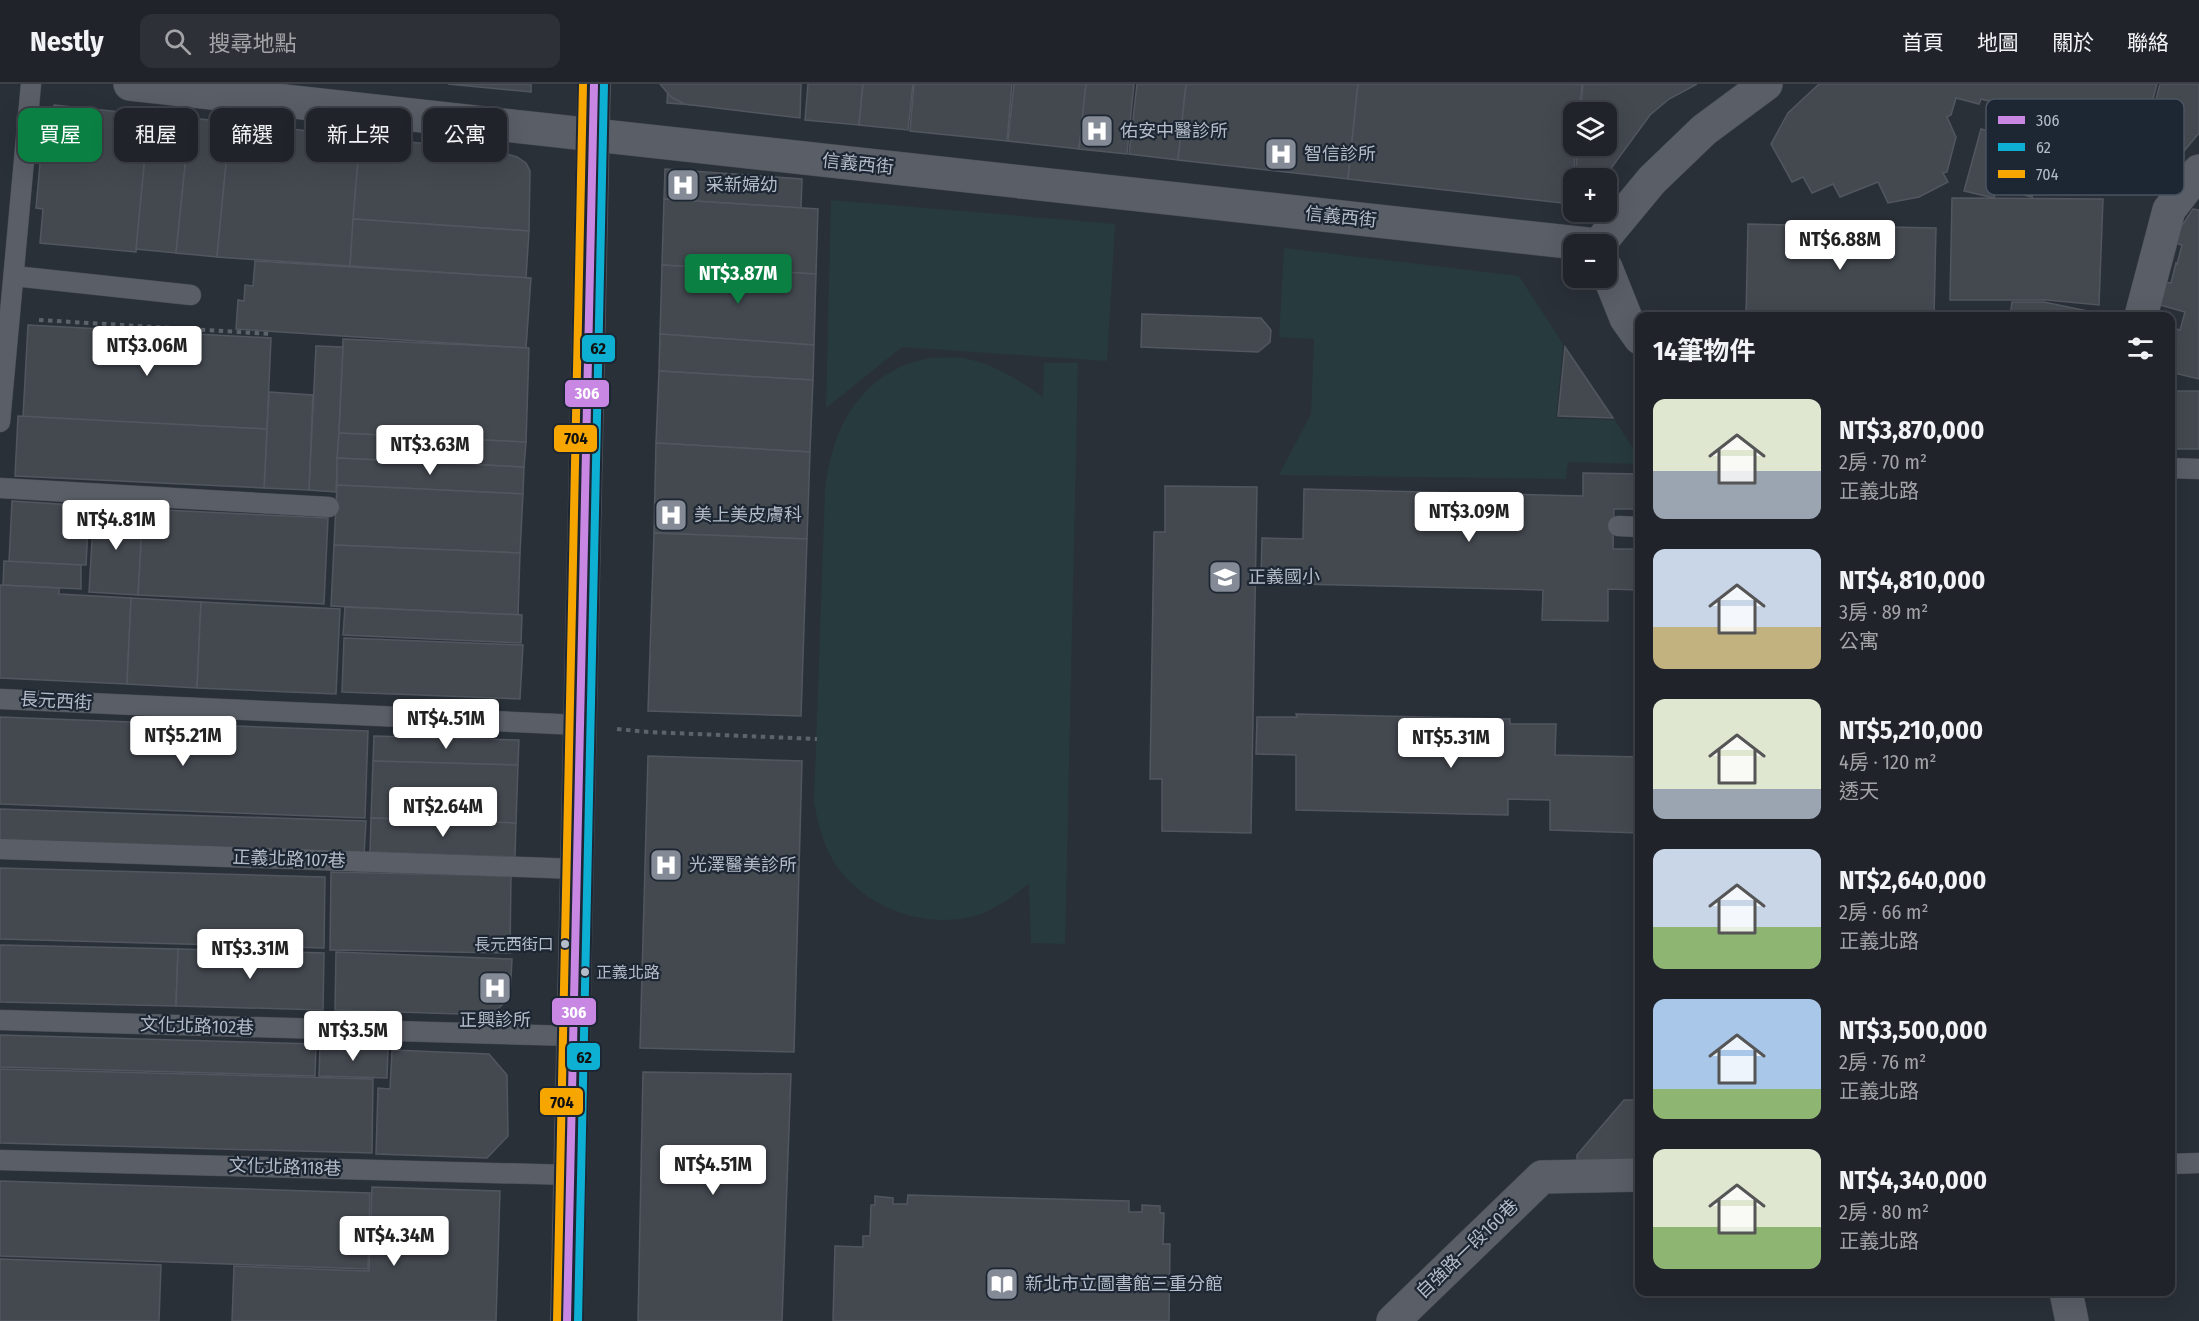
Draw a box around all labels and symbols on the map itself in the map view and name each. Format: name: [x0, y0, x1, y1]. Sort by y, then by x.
legend: [1986, 99, 2184, 195]
text: 306: [2036, 111, 2060, 130]
hospital icon: 佑安中醫診所: [1079, 113, 1115, 149]
place label: 佑安中醫診所: [1120, 120, 1228, 142]
hospital icon: 智信診所: [1263, 136, 1299, 172]
text: 62: [2036, 138, 2051, 157]
place label: 智信診所: [1304, 143, 1376, 165]
street label: 信義西街: [821, 149, 895, 179]
text: 704: [2036, 165, 2059, 184]
hospital icon: 采新婦幼: [665, 167, 701, 203]
place label: 采新婦幼: [706, 174, 778, 196]
street label: 信義西街: [1304, 202, 1378, 232]
pin: NT$6.88M: [1778, 220, 1902, 271]
pin: NT$3.87M: [676, 254, 800, 305]
pin: NT$3.06M: [85, 326, 209, 377]
line badge: 62: [581, 334, 616, 363]
text: 62: [590, 339, 606, 358]
line badge: 306: [564, 379, 610, 408]
text: 306: [574, 384, 599, 403]
line badge: 704: [553, 424, 598, 453]
pin: NT$3.63M: [368, 425, 492, 476]
text: 704: [564, 429, 588, 448]
pin: NT$3.09M: [1407, 492, 1531, 543]
hospital icon: 美上美皮膚科: [653, 497, 689, 533]
pin: NT$4.81M: [54, 500, 178, 551]
place label: 美上美皮膚科: [694, 504, 802, 526]
school or university icon: 正義國小: [1207, 559, 1243, 595]
place label: 正義國小: [1248, 566, 1320, 588]
street label: 長元西街: [19, 688, 93, 714]
pin: NT$4.51M: [384, 699, 508, 750]
pin: NT$5.21M: [121, 716, 245, 767]
pin: NT$5.31M: [1389, 718, 1513, 769]
pin: NT$2.64M: [381, 787, 505, 838]
street label: 正義北路107巷: [232, 846, 346, 872]
hospital icon: 光澤醫美診所: [648, 847, 684, 883]
place label: 光澤醫美診所: [689, 854, 797, 876]
pin: NT$3.31M: [188, 929, 312, 980]
place label: 長元西街口: [474, 935, 554, 954]
marker: 長元西街口: [559, 938, 571, 950]
place label: 正義北路: [596, 963, 660, 982]
marker: 正義北路: [579, 966, 591, 978]
hospital icon: 正興診所: [477, 970, 513, 1006]
line badge: 306: [551, 997, 597, 1026]
text: 306: [561, 1003, 586, 1022]
place label: 正興診所: [459, 1009, 531, 1031]
pin: NT$3.5M: [298, 1011, 408, 1062]
street label: 文化北路102巷: [140, 1013, 254, 1039]
line badge: 62: [566, 1042, 601, 1071]
text: 62: [576, 1048, 592, 1067]
line badge: 704: [539, 1087, 584, 1116]
text: 704: [550, 1093, 574, 1112]
pin: NT$4.51M: [651, 1145, 775, 1196]
street label: 文化北路118巷: [228, 1154, 342, 1180]
street label: 自強路一段160巷: [1411, 1195, 1523, 1303]
pin: NT$4.34M: [332, 1216, 456, 1267]
library icon: 新北市立圖書館三重分館: [984, 1266, 1020, 1302]
place label: 新北市立圖書館三重分館: [1025, 1273, 1223, 1295]

